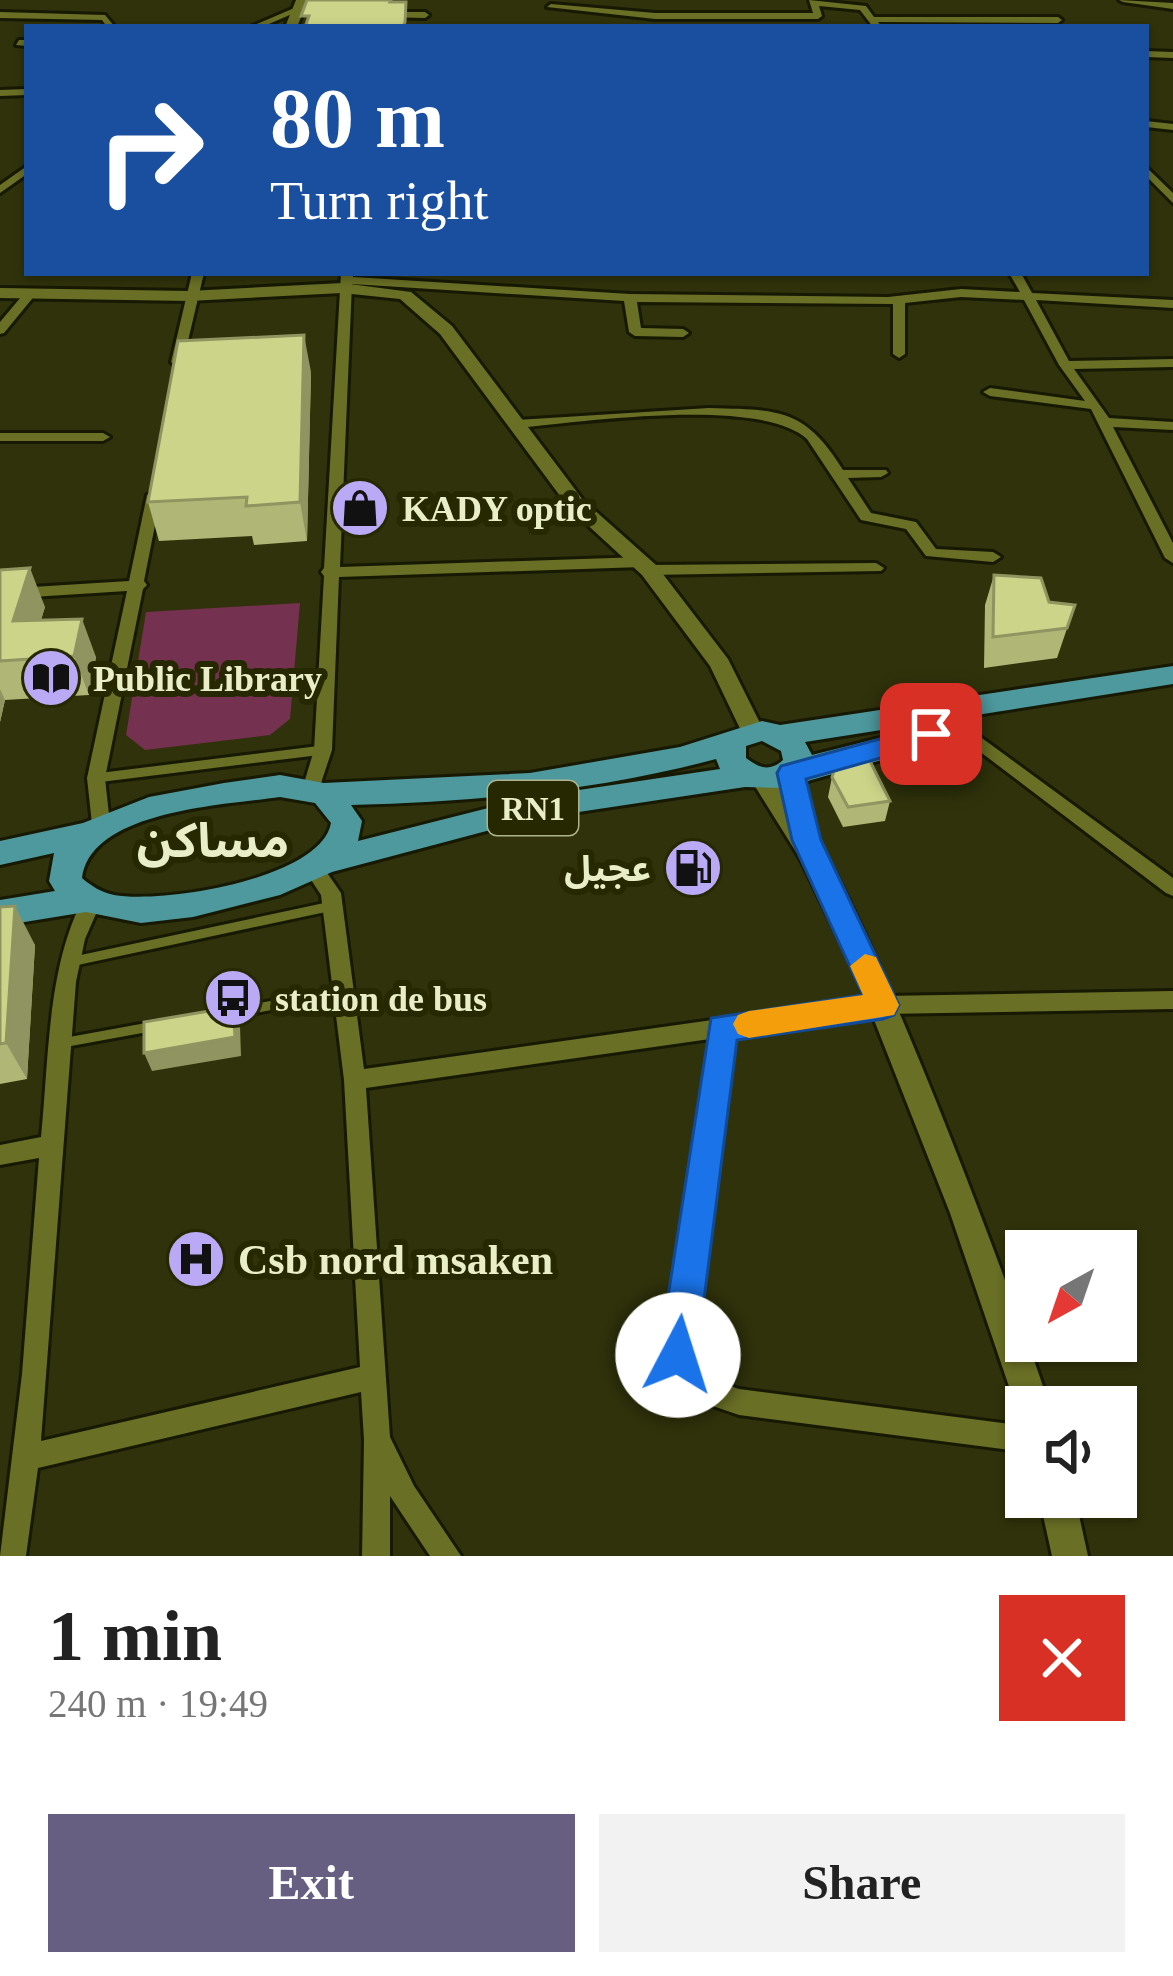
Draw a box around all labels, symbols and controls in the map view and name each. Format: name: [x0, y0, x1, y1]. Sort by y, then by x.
icon: right: [72, 72, 228, 228]
text: 80 m: [270, 72, 445, 165]
text: Turn right: [270, 171, 489, 231]
shop icon: KADY optic: [329, 477, 391, 539]
place label: KADY optic: [402, 489, 592, 529]
library icon: Public Library: [20, 647, 82, 709]
place label: Public Library: [93, 659, 322, 699]
pin: [880, 683, 982, 785]
icon: arrive: [898, 701, 964, 767]
road number: RN1: [488, 781, 578, 835]
district label: مساكن: [137, 814, 289, 868]
fuel station icon: عجيل: [662, 837, 724, 899]
place label: عجيل: [564, 849, 651, 889]
bus stop icon: station de bus: [202, 967, 264, 1029]
place label: station de bus: [275, 979, 487, 1019]
hospital icon: Csb nord msaken: [165, 1228, 227, 1290]
north arrow: [1005, 1230, 1137, 1362]
map controls: [1005, 1230, 1137, 1518]
place label: Csb nord msaken: [238, 1237, 553, 1283]
position arrow: [615, 1292, 741, 1418]
button: sound: [1005, 1386, 1137, 1518]
button: close: [999, 1595, 1125, 1721]
text: 1 min: [48, 1596, 222, 1676]
text: 240 m · 19:49: [48, 1682, 268, 1725]
button: Exit: [48, 1814, 575, 1952]
button: Share: [599, 1814, 1125, 1952]

